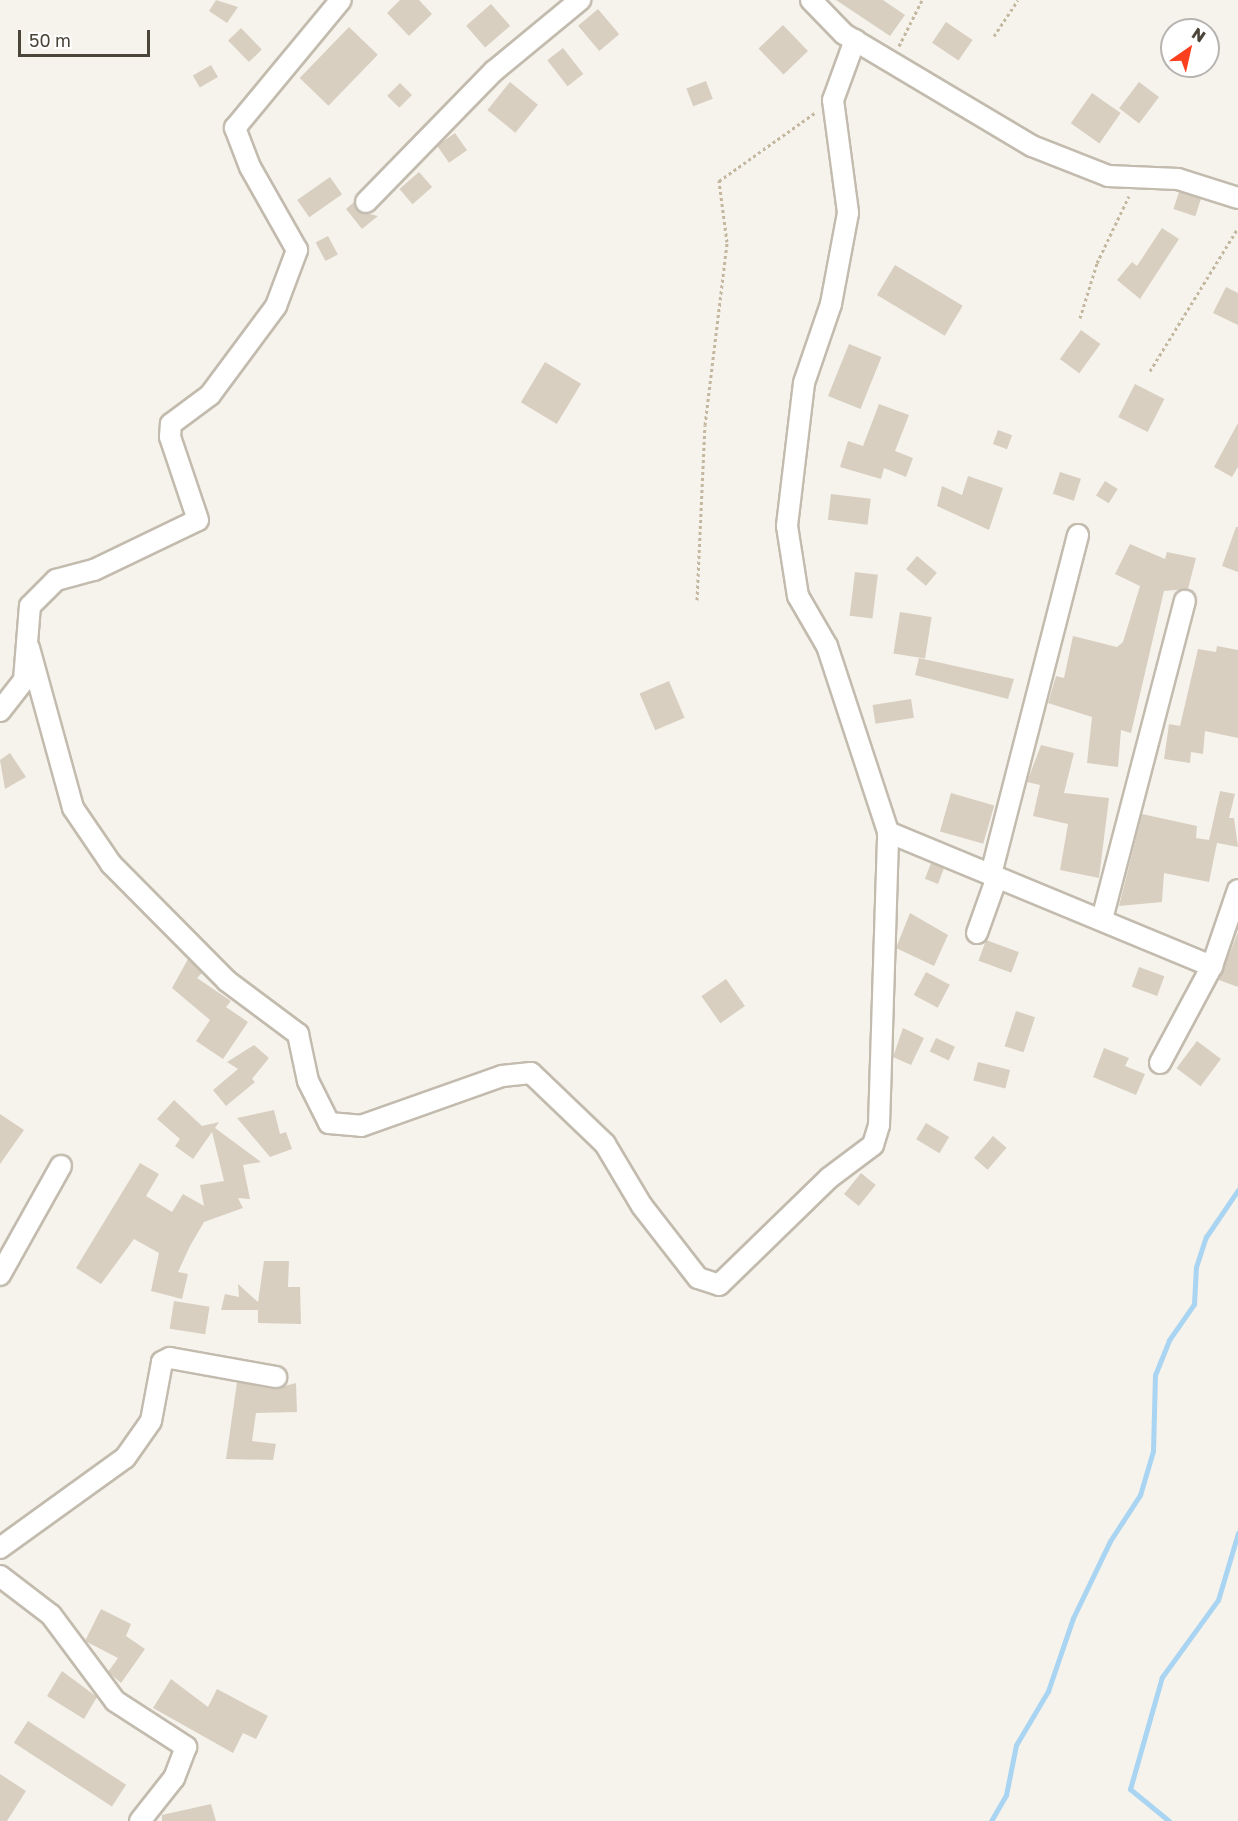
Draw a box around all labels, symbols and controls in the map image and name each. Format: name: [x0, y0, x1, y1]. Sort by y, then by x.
scale bar: [21, 18, 153, 56]
north arrow: [1160, 18, 1220, 78]
text: N: [1188, 23, 1210, 46]
text: 50 m: [29, 29, 71, 51]

